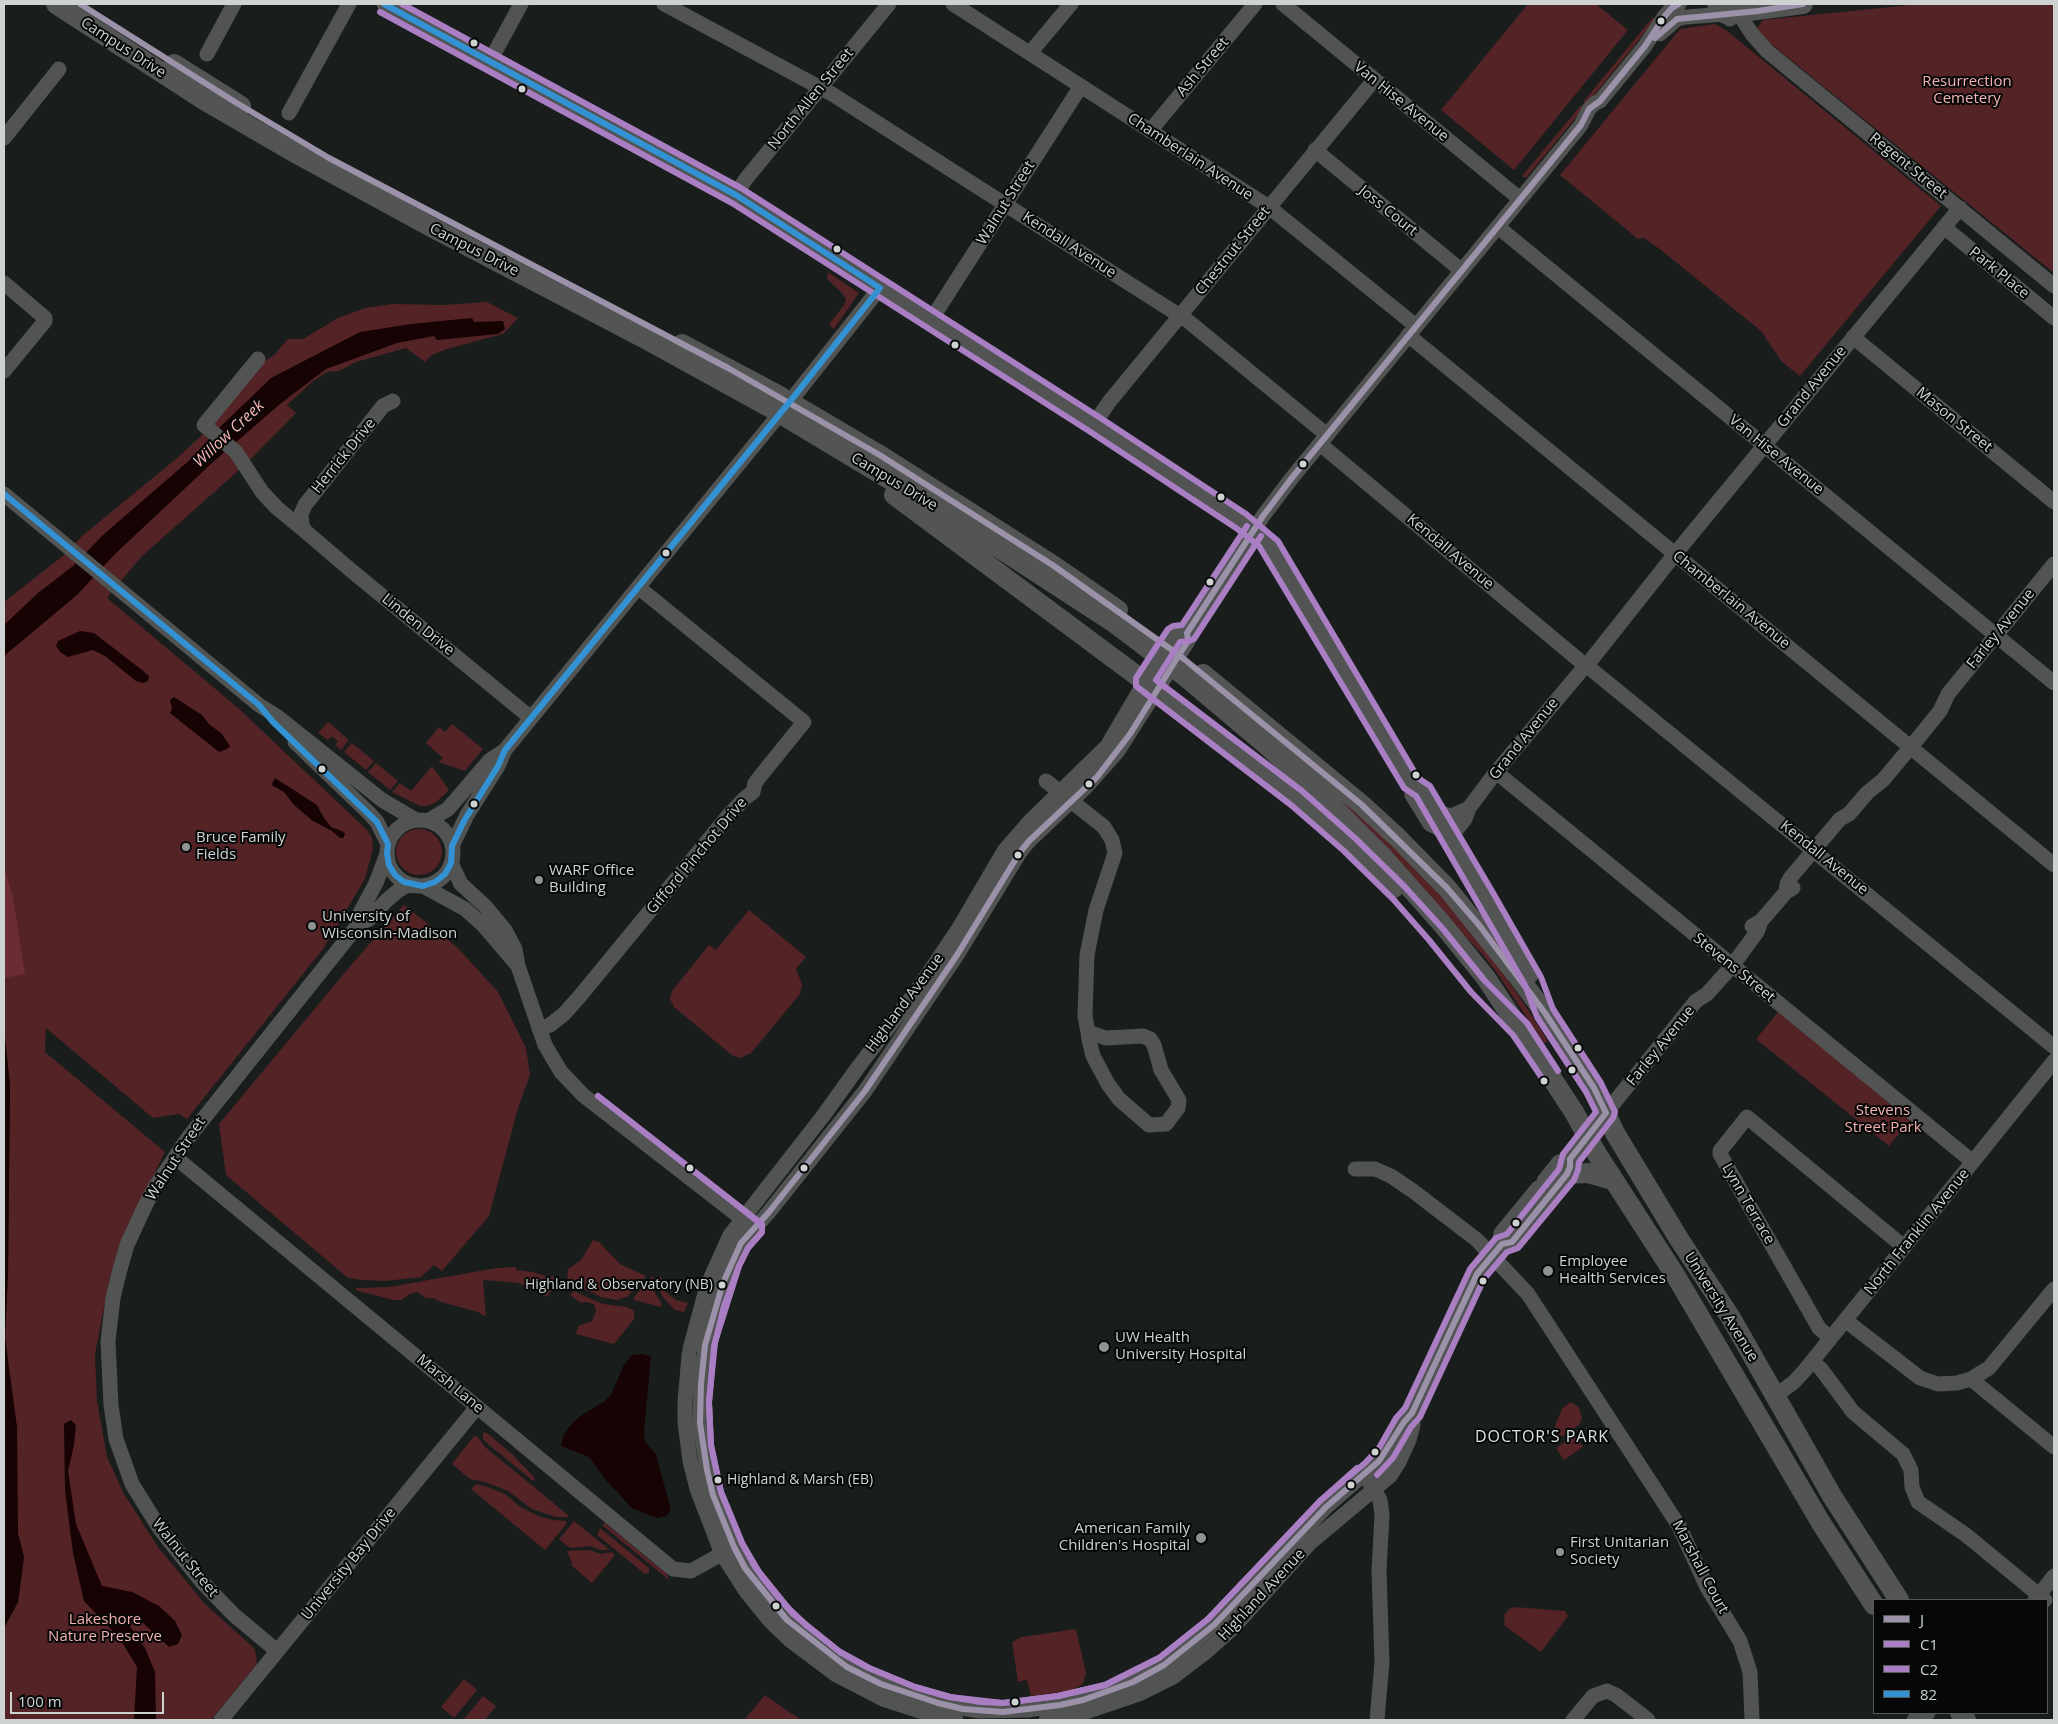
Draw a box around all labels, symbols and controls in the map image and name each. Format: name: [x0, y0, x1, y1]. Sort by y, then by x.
street label: Campus Drive: [77, 14, 169, 82]
unlabelled marker: [1656, 16, 1666, 26]
street label: Ash Street: [1173, 34, 1233, 100]
unlabelled marker: [469, 38, 479, 48]
street label: North Allen Street: [765, 45, 857, 153]
street label: Van Hise Avenue: [1350, 58, 1452, 146]
park label: Resurrection Cemetery: [1922, 73, 2012, 108]
unlabelled marker: [517, 84, 527, 94]
street label: Chamberlain Avenue: [1124, 110, 1256, 204]
street label: Regent Street: [1866, 129, 1950, 203]
street label: Walnut Street: [973, 158, 1039, 248]
street label: Joss Court: [1355, 182, 1421, 240]
street label: Chestnut Street: [1192, 203, 1274, 299]
street label: Kendall Avenue: [1019, 208, 1119, 282]
street label: Campus Drive: [426, 220, 522, 280]
street label: Park Place: [1965, 243, 2033, 303]
unlabelled marker: [832, 244, 842, 254]
unlabelled marker: [950, 340, 960, 350]
street label: Grand Avenue: [1774, 343, 1850, 431]
street label: Mason Street: [1912, 384, 1996, 456]
water label: Willow Creek: [190, 396, 268, 472]
street label: Van Hise Avenue: [1725, 411, 1827, 499]
street label: Herrick Drive: [308, 415, 380, 497]
street label: Campus Drive: [847, 449, 941, 515]
unlabelled marker: [1298, 459, 1308, 469]
unlabelled marker: [1216, 492, 1226, 502]
street label: Kendall Avenue: [1403, 510, 1497, 594]
street label: Chamberlain Avenue: [1669, 547, 1793, 653]
unlabelled marker: [661, 548, 671, 558]
unlabelled marker: [1205, 577, 1215, 587]
street label: Farley Avenue: [1963, 585, 2039, 673]
street label: Linden Drive: [378, 590, 458, 660]
street label: Grand Avenue: [1486, 695, 1562, 783]
unlabelled marker: [317, 764, 327, 774]
unlabelled marker: [1411, 770, 1421, 780]
unlabelled marker: [1084, 779, 1094, 789]
street label: Gifford Pinchot Drive: [643, 794, 751, 918]
unlabelled marker: [469, 799, 479, 809]
street label: Kendall Avenue: [1776, 817, 1872, 899]
place label: Bruce Family Fields: [196, 829, 286, 864]
marker: Bruce Family Fields: [180, 841, 192, 853]
unlabelled marker: [1013, 850, 1023, 860]
place label: WARF Office Building: [549, 862, 634, 897]
marker: WARF Office Building: [533, 874, 545, 886]
place label: University of Wisconsin-Madison: [322, 908, 457, 943]
marker: University of Wisconsin-Madison: [306, 920, 318, 932]
street label: Stevens Street: [1689, 930, 1779, 1006]
street label: Highland Avenue: [862, 950, 948, 1056]
street label: Farley Avenue: [1623, 1002, 1699, 1090]
unlabelled marker: [1573, 1043, 1583, 1053]
unlabelled marker: [1567, 1065, 1577, 1075]
unlabelled marker: [1539, 1076, 1549, 1086]
park label: Stevens Street Park: [1844, 1102, 1922, 1137]
street label: Walnut Street: [142, 1114, 210, 1204]
street label: Lynn Terrace: [1718, 1160, 1778, 1248]
unlabelled marker: [685, 1163, 695, 1173]
unlabelled marker: [799, 1163, 809, 1173]
street label: North Franklin Avenue: [1861, 1165, 1973, 1299]
unlabelled marker: [1511, 1218, 1521, 1228]
street label: University Avenue: [1680, 1249, 1762, 1365]
place label: Employee Health Services: [1559, 1253, 1666, 1288]
marker: Employee Health Services: [1541, 1264, 1555, 1278]
unlabelled marker: [1478, 1276, 1488, 1286]
place label: Highland & Observatory (NB): [525, 1277, 713, 1293]
marker: Highland & Observatory (NB): [717, 1280, 727, 1290]
place label: UW Health University Hospital: [1115, 1329, 1246, 1364]
marker: UW Health University Hospital: [1097, 1340, 1111, 1354]
street label: Marsh Lane: [413, 1351, 487, 1417]
district label: DOCTOR'S PARK: [1473, 1427, 1611, 1447]
unlabelled marker: [1370, 1447, 1380, 1457]
place label: Highland & Marsh (EB): [727, 1472, 873, 1488]
marker: Highland & Marsh (EB): [713, 1475, 723, 1485]
unlabelled marker: [1346, 1480, 1356, 1490]
street label: University Bay Drive: [298, 1504, 400, 1624]
street label: Walnut Street: [148, 1515, 222, 1601]
street label: Marshall Court: [1668, 1517, 1732, 1617]
place label: American Family Children's Hospital: [1059, 1520, 1190, 1555]
marker: American Family Children's Hospital: [1194, 1531, 1208, 1545]
place label: First Unitarian Society: [1570, 1534, 1669, 1569]
street label: Highland Avenue: [1215, 1545, 1309, 1645]
marker: First Unitarian Society: [1554, 1546, 1566, 1558]
legend: [1873, 1599, 2048, 1714]
unlabelled marker: [771, 1601, 781, 1611]
text: J: [1920, 1609, 1924, 1629]
park label: Lakeshore Nature Preserve: [48, 1611, 162, 1646]
text: C1: [1920, 1634, 1938, 1654]
text: C2: [1920, 1659, 1938, 1679]
scale bar: [12, 1682, 166, 1714]
text: 82: [1920, 1684, 1937, 1704]
text: 100 m: [18, 1691, 62, 1711]
unlabelled marker: [1010, 1697, 1020, 1707]

